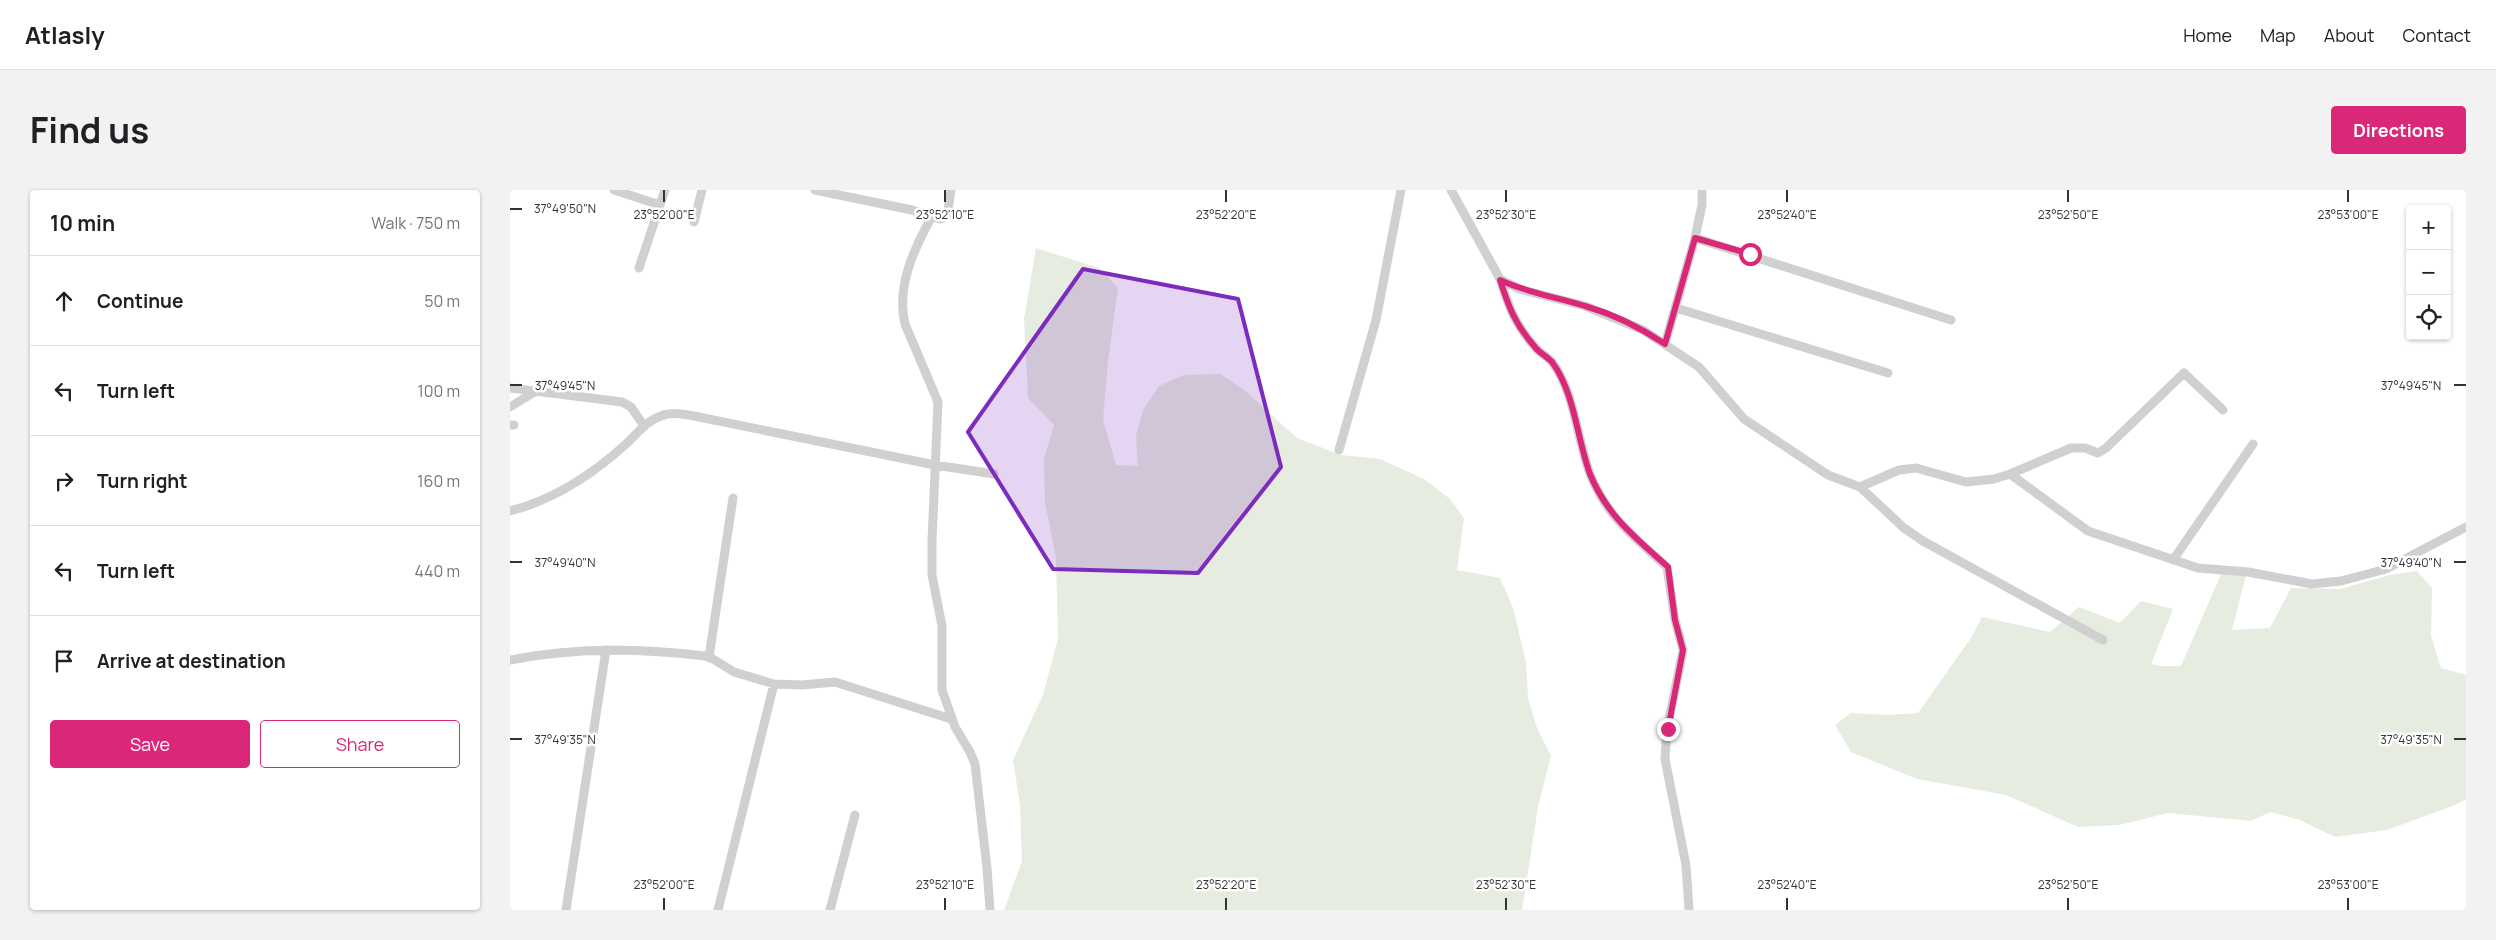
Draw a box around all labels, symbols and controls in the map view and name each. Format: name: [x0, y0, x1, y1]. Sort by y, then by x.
text: Atlasly: [25, 18, 105, 51]
text: Home: [2183, 23, 2232, 47]
text: Map: [2260, 23, 2296, 47]
text: About: [2324, 23, 2374, 47]
text: Contact: [2402, 23, 2471, 47]
text: Find us: [30, 106, 149, 154]
button: Directions: [2331, 106, 2466, 154]
text: 37°49'50"N: [534, 200, 596, 217]
map controls: [2406, 205, 2451, 340]
button: +: [2406, 205, 2451, 250]
text: 23°52'00"E: [633, 206, 695, 223]
text: 23°52'10"E: [916, 206, 974, 223]
text: 23°52'20"E: [1196, 206, 1256, 223]
text: 23°52'30"E: [1476, 206, 1536, 223]
text: 23°52'40"E: [1757, 206, 1817, 223]
text: 23°52'50"E: [2038, 206, 2098, 223]
text: 23°53'00"E: [2317, 206, 2379, 223]
text: 10 min: [50, 209, 115, 237]
text: Walk · 750 m: [371, 212, 460, 234]
route start: [1739, 243, 1762, 266]
button: −: [2406, 250, 2451, 295]
icon: ahead: [50, 287, 78, 315]
text: Continue: [97, 288, 183, 314]
text: 50 m: [424, 290, 460, 312]
button: locate: [2406, 295, 2451, 340]
icon: left: [50, 377, 78, 405]
text: 37°49'45"N: [535, 377, 595, 394]
text: 37°49'45"N: [2381, 377, 2441, 394]
text: Turn left: [97, 378, 175, 404]
text: 100 m: [417, 380, 460, 402]
icon: right: [50, 467, 78, 495]
text: Turn right: [97, 468, 187, 494]
text: 160 m: [417, 470, 460, 492]
text: 37°49'40"N: [535, 554, 595, 571]
text: 37°49'40"N: [2381, 554, 2441, 571]
icon: left: [50, 557, 78, 585]
text: Turn left: [97, 558, 175, 584]
text: 440 m: [414, 560, 460, 582]
icon: arrive: [50, 647, 78, 675]
text: Arrive at destination: [97, 648, 286, 674]
route end: [1657, 718, 1680, 741]
button: Save: [50, 720, 250, 768]
button: Share: [260, 720, 460, 768]
text: 37°49'35"N: [534, 731, 596, 748]
text: 37°49'35"N: [2380, 731, 2442, 748]
text: 23°52'00"E: [633, 876, 695, 893]
text: 23°52'10"E: [916, 876, 974, 893]
text: 23°52'20"E: [1196, 876, 1256, 893]
text: 23°52'30"E: [1476, 876, 1536, 893]
text: 23°52'40"E: [1757, 876, 1817, 893]
text: 23°52'50"E: [2038, 876, 2098, 893]
text: 23°53'00"E: [2317, 876, 2379, 893]

